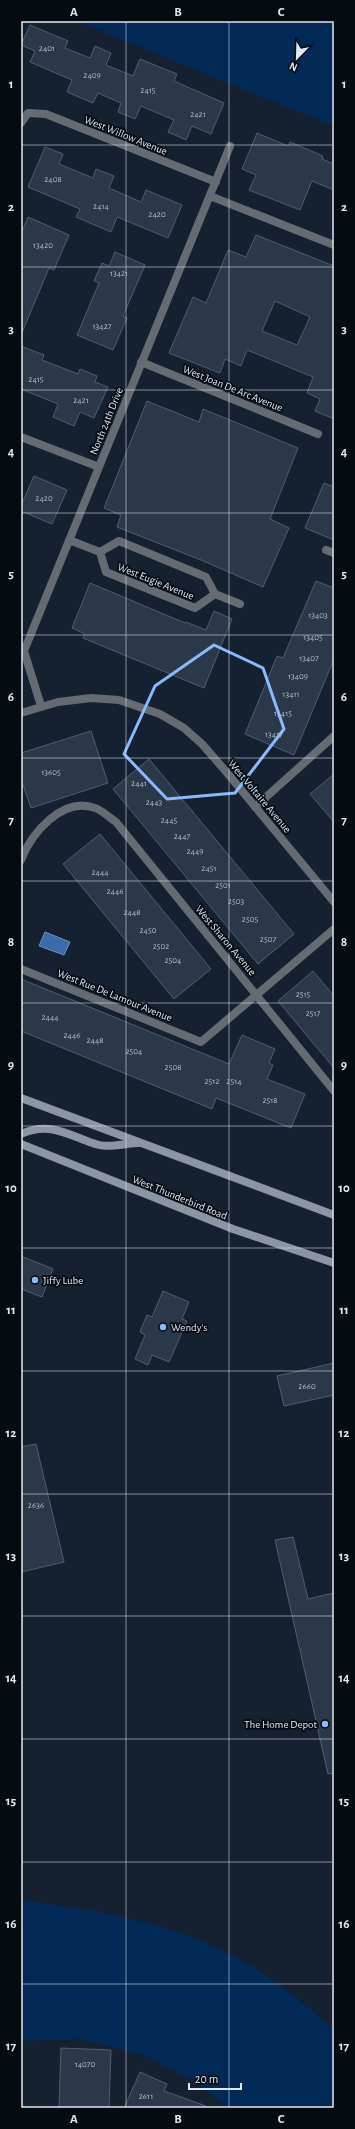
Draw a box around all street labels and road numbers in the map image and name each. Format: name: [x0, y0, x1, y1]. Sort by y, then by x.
street label: West Willow Avenue: [83, 114, 169, 157]
street label: West Joan De Arc Avenue: [181, 363, 284, 414]
street label: North 24th Drive: [88, 386, 125, 456]
street label: West Eugie Avenue: [116, 561, 196, 602]
street label: West Voltaire Avenue: [226, 758, 293, 835]
street label: West Sharon Avenue: [193, 903, 258, 978]
street label: West Rue De Lamour Avenue: [56, 967, 174, 1024]
street label: West Thunderbird Road: [131, 1173, 229, 1222]

